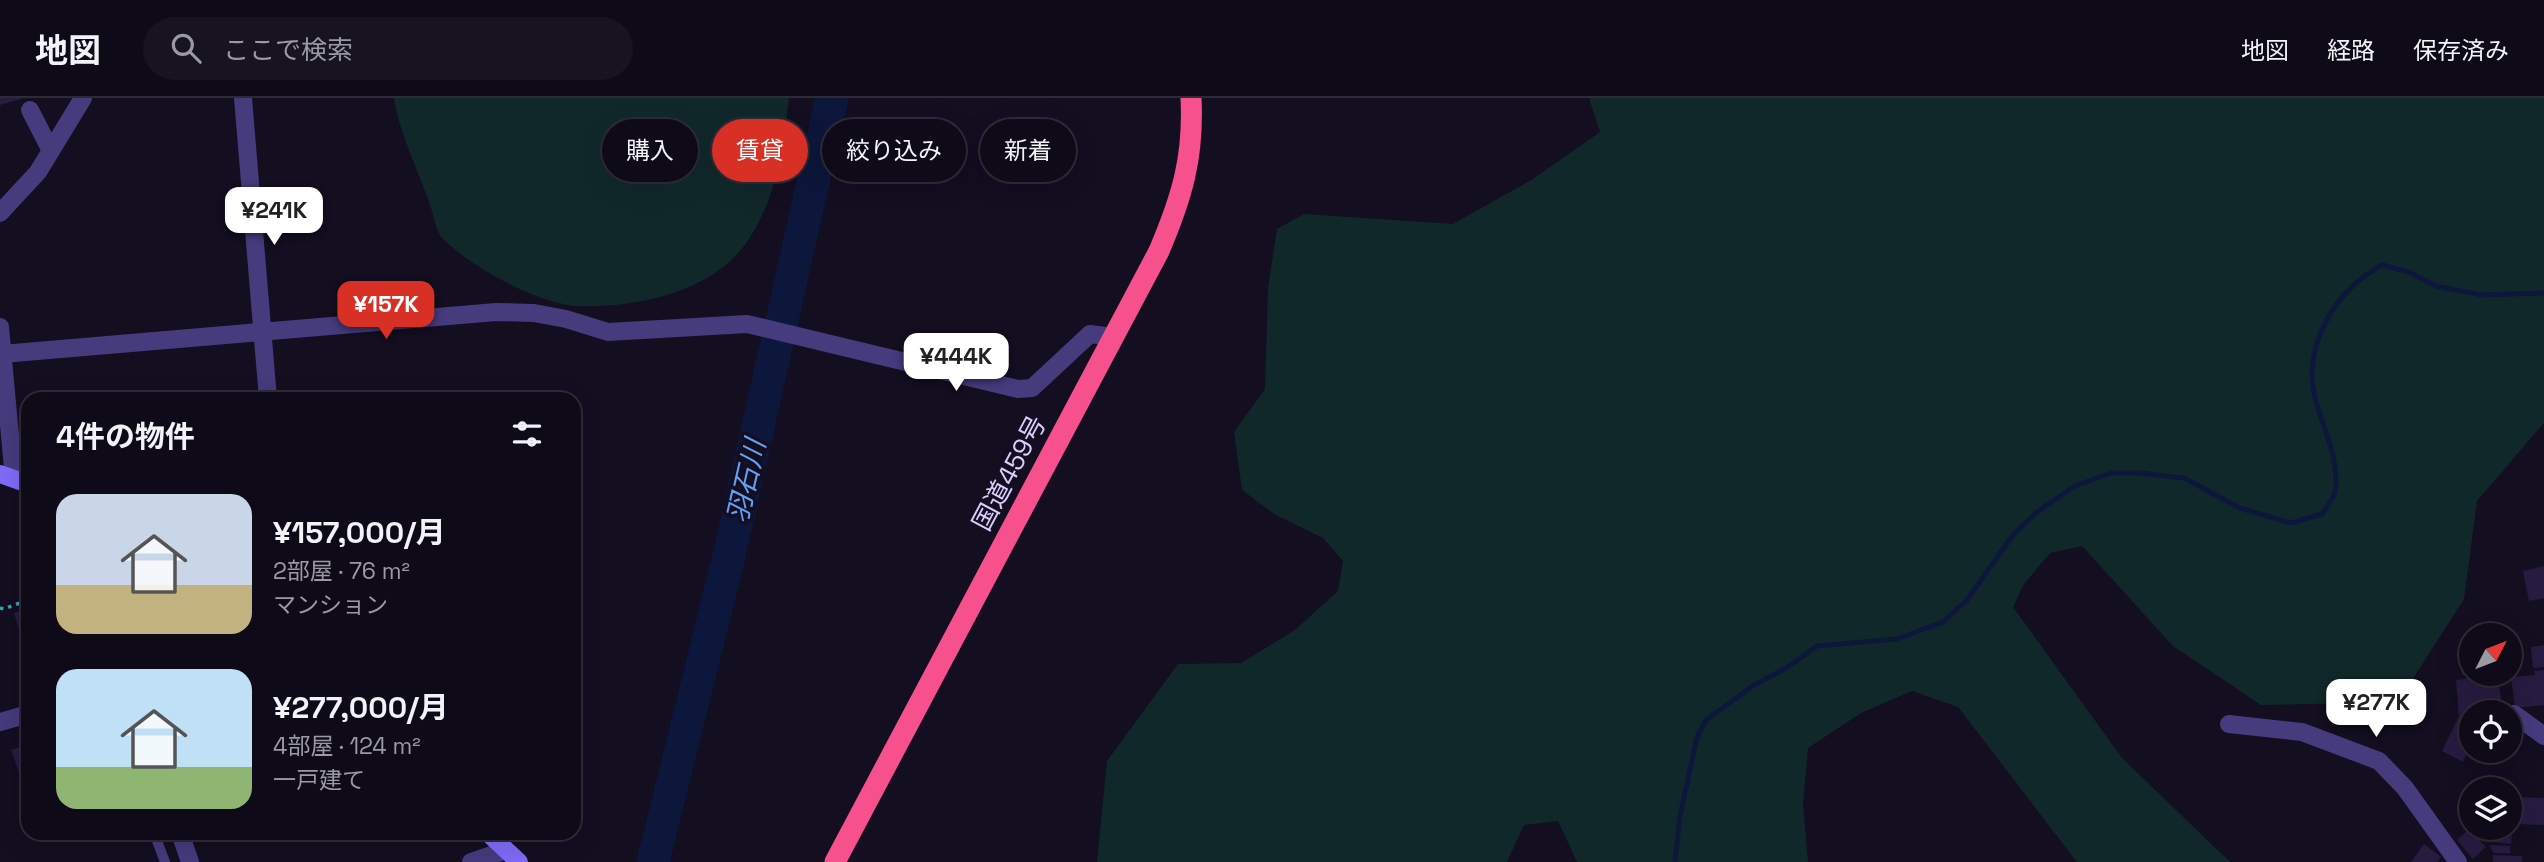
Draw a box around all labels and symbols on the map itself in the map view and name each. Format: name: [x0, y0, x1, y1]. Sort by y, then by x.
pin: ¥241K: [225, 188, 323, 247]
pin: ¥157K: [337, 282, 435, 341]
pin: ¥444K: [907, 334, 1005, 393]
street label: 国道459号: [964, 410, 1054, 536]
water label: 羽石川: [719, 433, 774, 526]
north arrow: [2459, 623, 2522, 686]
pin: ¥277K: [2327, 680, 2425, 739]

